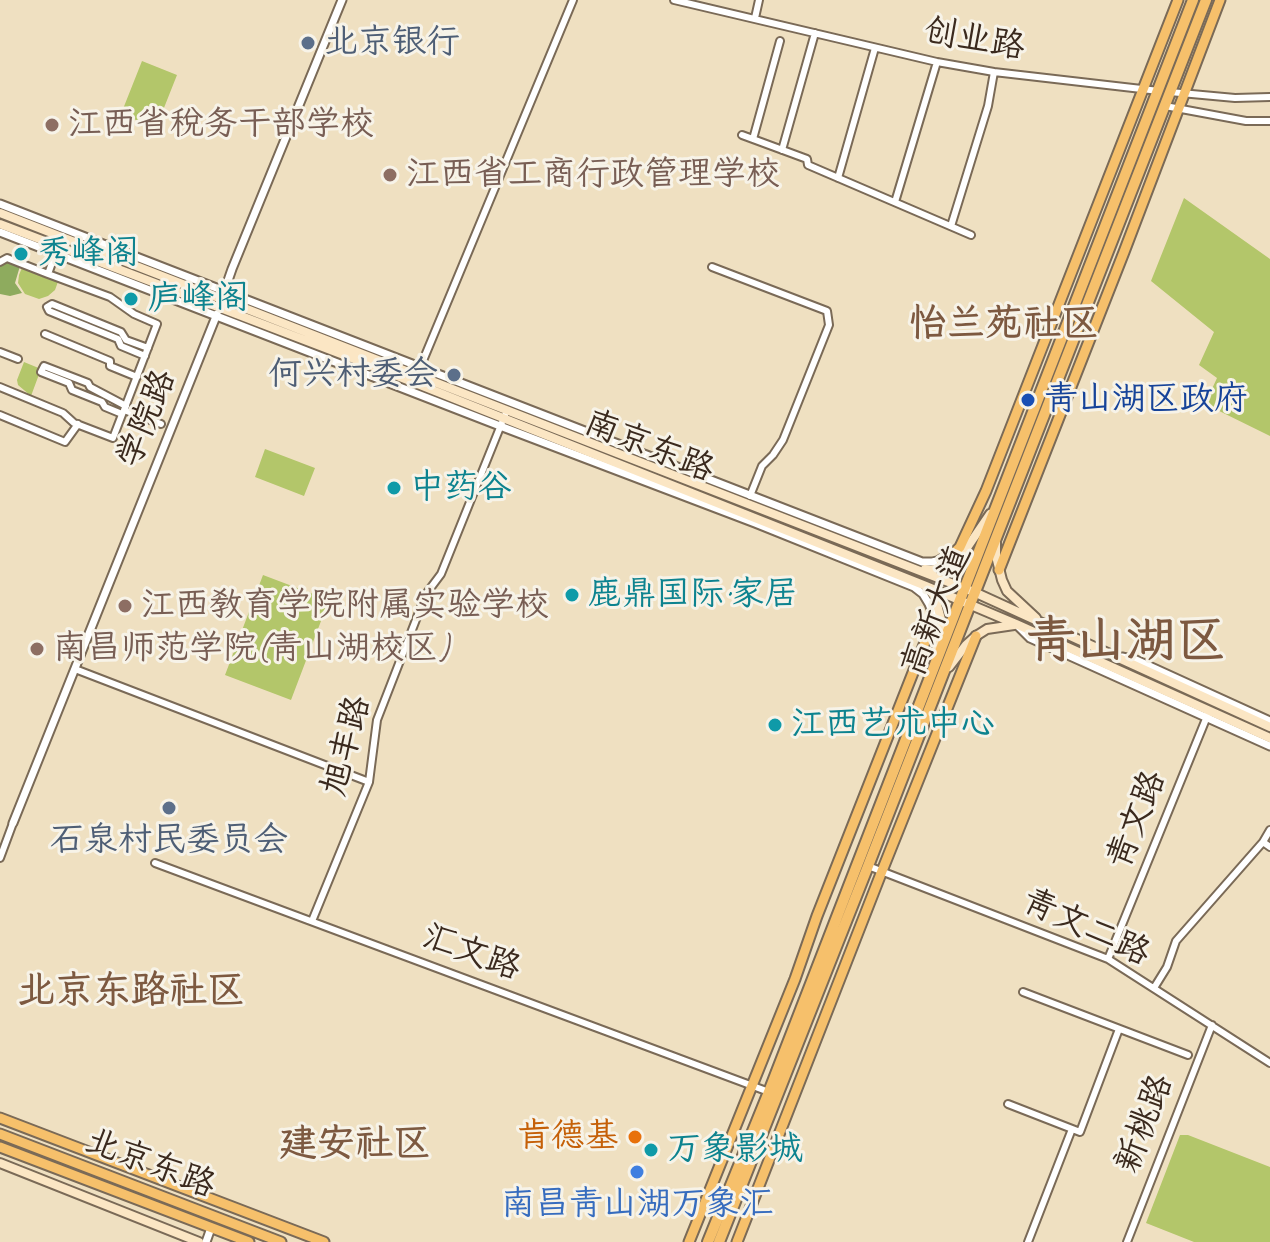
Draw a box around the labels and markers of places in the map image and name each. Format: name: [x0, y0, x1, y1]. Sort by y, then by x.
place label: 北京银行: [324, 23, 460, 63]
marker: 北京银行: [299, 34, 317, 52]
place label: 江西省税务干部学校: [68, 105, 374, 145]
marker: 江西省税务干部学校: [43, 116, 61, 134]
place label: 江西省工商行政管理学校: [406, 155, 780, 195]
marker: 江西省工商行政管理学校: [381, 166, 399, 184]
place label: 秀峰阁: [37, 234, 139, 274]
marker: 秀峰阁: [12, 245, 30, 263]
place label: 庐峰阁: [147, 279, 249, 319]
marker: 庐峰阁: [122, 290, 140, 308]
place label: 何兴村委会: [268, 355, 438, 395]
marker: 何兴村委会: [445, 366, 463, 384]
place label: 青山湖区政府: [1044, 380, 1248, 420]
marker: 青山湖区政府: [1019, 391, 1037, 409]
place label: 中药谷: [410, 468, 512, 508]
marker: 中药谷: [385, 479, 403, 497]
place label: 鹿鼎国际·家居: [588, 575, 798, 615]
place label: 江西教育学院附属实验学校: [141, 586, 549, 626]
marker: 鹿鼎国际·家居: [563, 586, 581, 604]
marker: 江西教育学院附属实验学校: [116, 597, 134, 615]
place label: 南昌师范学院(青山湖校区): [53, 629, 449, 669]
marker: 南昌师范学院(青山湖校区): [28, 640, 46, 658]
place label: 江西艺术中心: [791, 705, 995, 745]
marker: 江西艺术中心: [766, 716, 784, 734]
marker: 石泉村民委员会: [160, 799, 178, 817]
place label: 石泉村民委员会: [50, 821, 288, 861]
place label: 肯德基: [517, 1117, 619, 1157]
marker: 肯德基: [626, 1128, 644, 1146]
place label: 万象影城: [667, 1130, 803, 1170]
marker: 万象影城: [642, 1141, 660, 1159]
marker: 南昌青山湖万象汇: [628, 1163, 646, 1181]
place label: 南昌青山湖万象汇: [501, 1185, 773, 1225]

